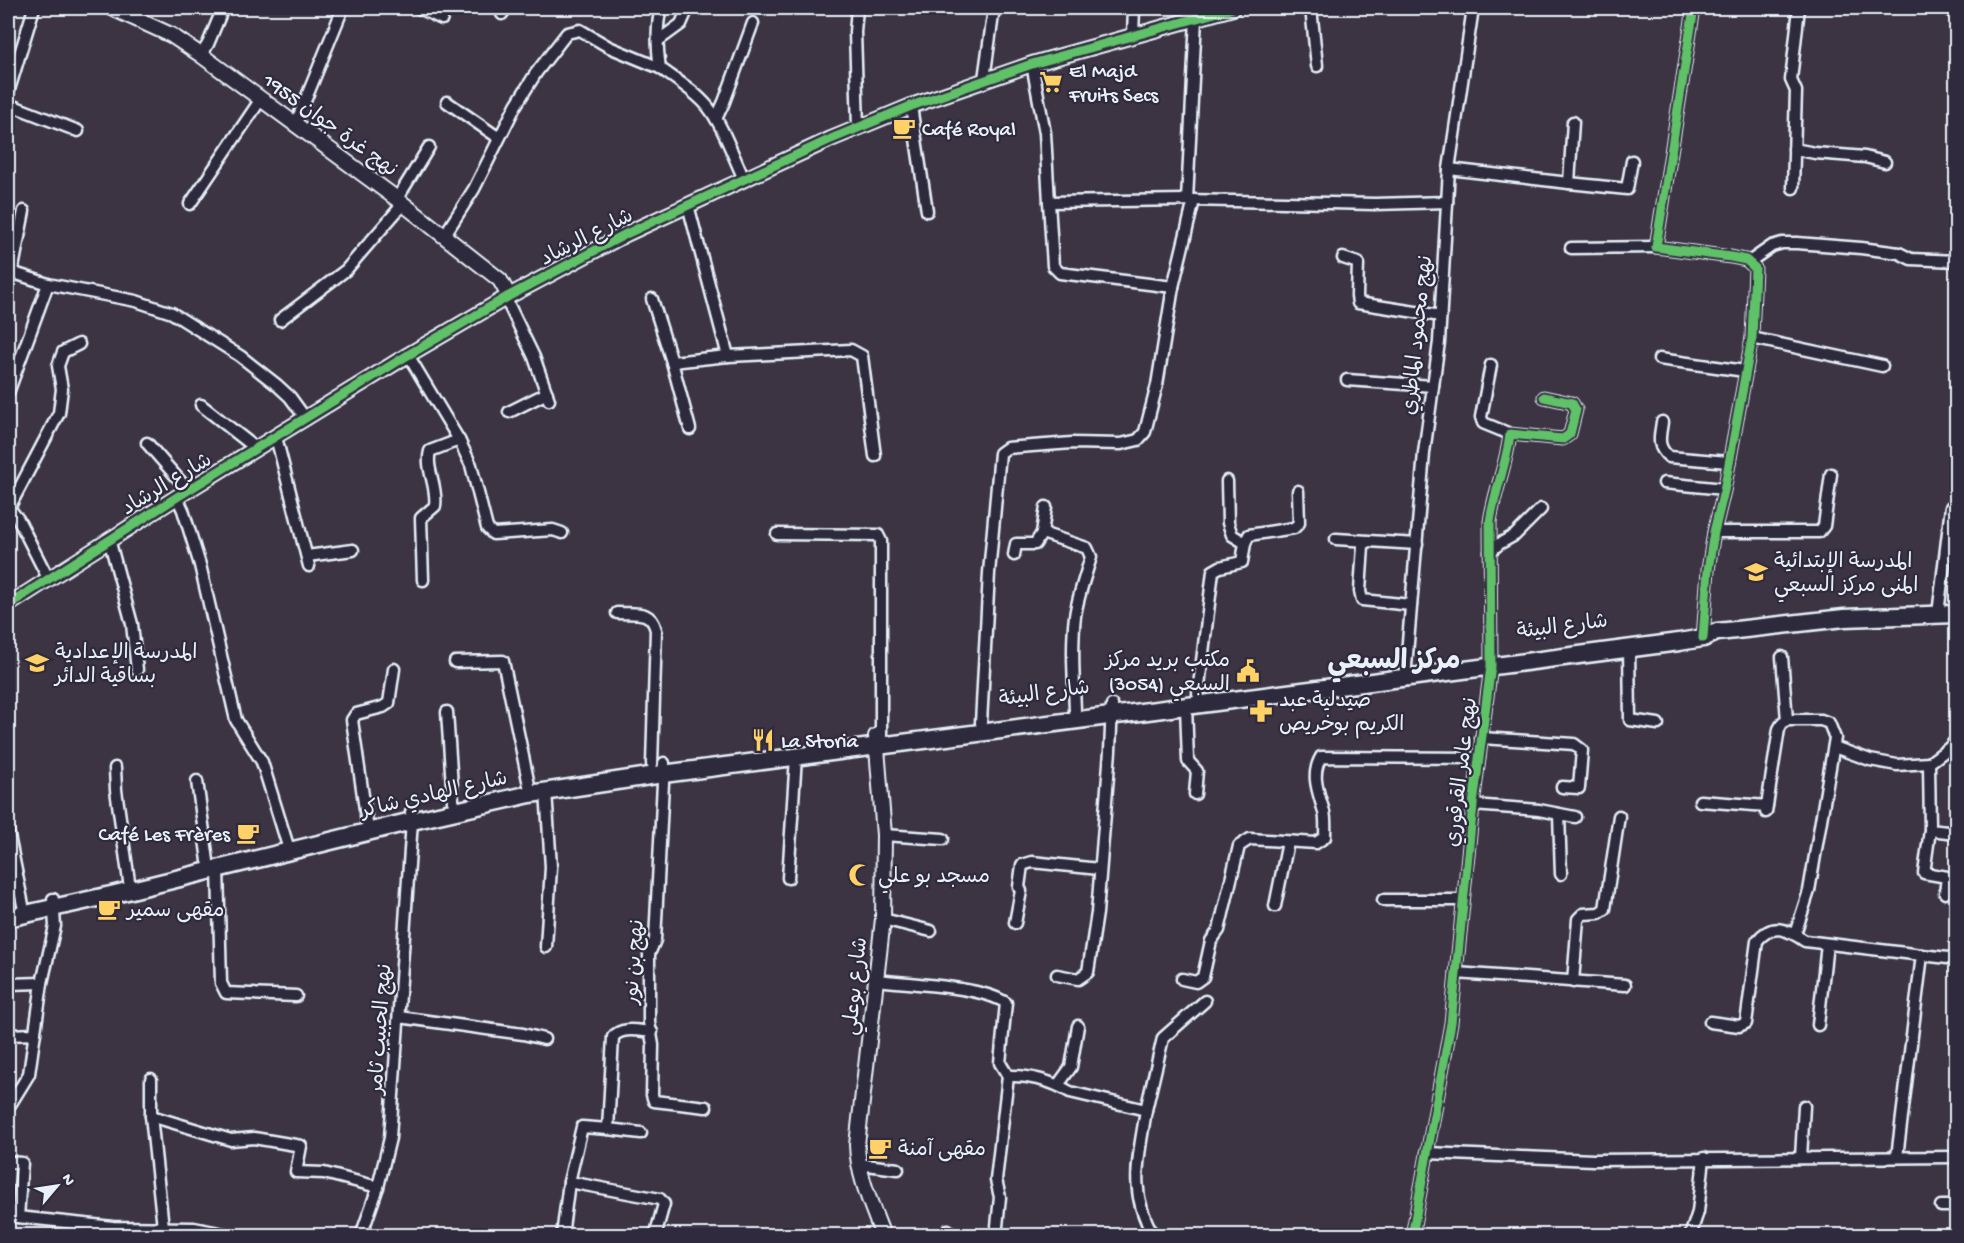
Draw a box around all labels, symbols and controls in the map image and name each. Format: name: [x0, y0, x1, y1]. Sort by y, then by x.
place label: El Majd Fruits Secs: [1068, 61, 1160, 110]
street label: نهج غرة جوان 1955: [256, 69, 401, 184]
supermarket icon: El Majd Fruits Secs: [1038, 69, 1064, 95]
cafe icon: Café Royal: [891, 115, 917, 141]
place label: Café Royal: [922, 119, 1016, 144]
street label: شارع الرشاد: [537, 205, 638, 273]
street label: نهج محمود الماطري: [1399, 254, 1440, 416]
street label: شارع الرشاد: [118, 449, 218, 523]
place label: المدرسة الإبتدائية المنى مركز السبعي: [1774, 551, 1918, 603]
school or university icon: المدرسة الإبتدائية المنى مركز السبعي: [1743, 559, 1769, 585]
street label: شارع البيئة: [1515, 610, 1609, 646]
place label: المدرسة الإعدادية بساقية الدائر: [53, 642, 198, 691]
district label: مركز السبعي: [1328, 647, 1460, 683]
place label: مكتب بريد مركز السبعي (3054): [1103, 649, 1230, 702]
school or university icon: المدرسة الإعدادية بساقية الدائر: [24, 650, 50, 676]
public building icon: مكتب بريد مركز السبعي (3054): [1235, 658, 1261, 684]
street label: شارع البيئة: [997, 677, 1092, 714]
place label: صيدلية عبد الكريم بوخريص: [1279, 690, 1404, 739]
street label: نهج عامر القرقوري: [1442, 696, 1485, 849]
pharmacy icon: صيدلية عبد الكريم بوخريص: [1248, 698, 1274, 724]
restaurant icon: La Storia: [750, 727, 776, 753]
place label: La Storia: [781, 731, 860, 756]
street label: شارع الهادي شاكر: [357, 767, 510, 826]
cafe icon: Café Les Frères: [235, 820, 261, 846]
place label: Café Les Frères: [98, 824, 231, 849]
mosque icon: مسجد بو علي: [847, 862, 873, 888]
place label: مسجد بو علي: [878, 866, 990, 894]
cafe icon: مقهى سمير: [96, 896, 122, 922]
place label: مقهى سمير: [125, 900, 224, 925]
street label: نهج بن نور: [621, 919, 652, 1007]
street label: شارع بوعلي: [840, 936, 878, 1037]
street label: نهج الحبيب ثامر: [365, 963, 400, 1097]
cafe icon: مقهى آمنة: [867, 1135, 893, 1161]
place label: مقهى آمنة: [898, 1137, 986, 1164]
north arrow: [27, 1156, 87, 1216]
text: N: [56, 1171, 78, 1190]

